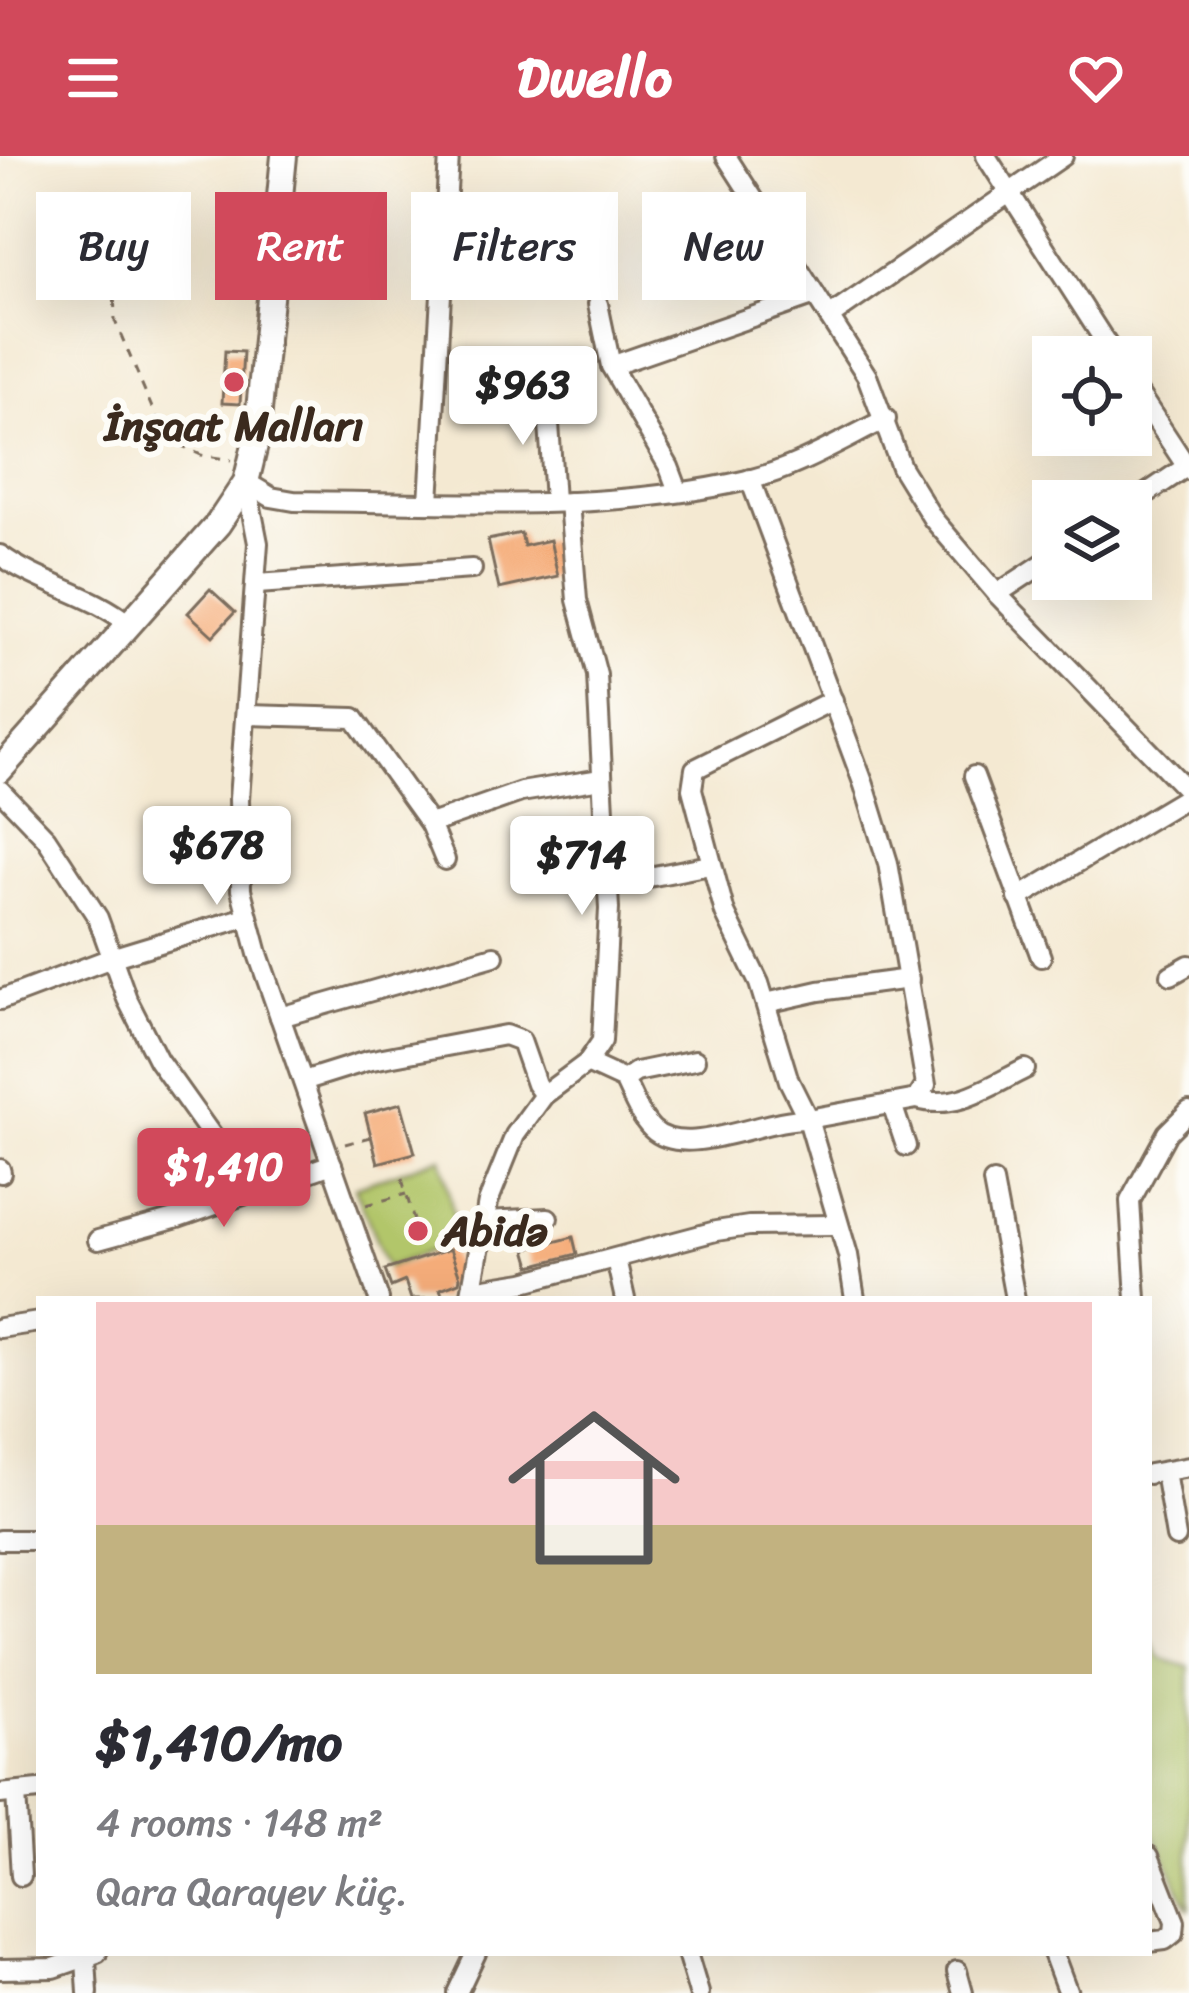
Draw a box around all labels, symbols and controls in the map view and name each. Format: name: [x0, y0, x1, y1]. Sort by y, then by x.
text: Dwello: [517, 30, 672, 126]
icon: menu: [60, 45, 126, 111]
icon: heart: [1063, 45, 1129, 111]
chip: Buy: [36, 192, 191, 300]
chip: Rent: [215, 192, 387, 300]
chip: Filters: [411, 192, 618, 300]
chip: New: [642, 192, 806, 300]
map controls: [1032, 336, 1152, 600]
button: locate: [1032, 336, 1152, 456]
pin: $963: [452, 346, 594, 448]
text: $963: [476, 350, 570, 419]
marker: İnşaat Malları: [221, 369, 247, 395]
place label: İnşaat Malları: [102, 389, 364, 463]
button: layers: [1032, 480, 1152, 600]
pin: $678: [146, 806, 288, 908]
text: $678: [170, 810, 264, 879]
pin: $714: [511, 816, 653, 918]
text: $714: [537, 820, 627, 889]
pin: $1,410: [126, 1128, 322, 1230]
text: $1,410: [164, 1132, 284, 1201]
place label: Abidə: [440, 1194, 548, 1268]
marker: Abidə: [405, 1218, 431, 1244]
icon: home: [486, 1380, 702, 1596]
text: $1,410/mo: [96, 1698, 342, 1788]
text: 4 rooms · 148 m²: [96, 1788, 383, 1857]
text: Qara Qarayev küç.: [96, 1857, 408, 1926]

